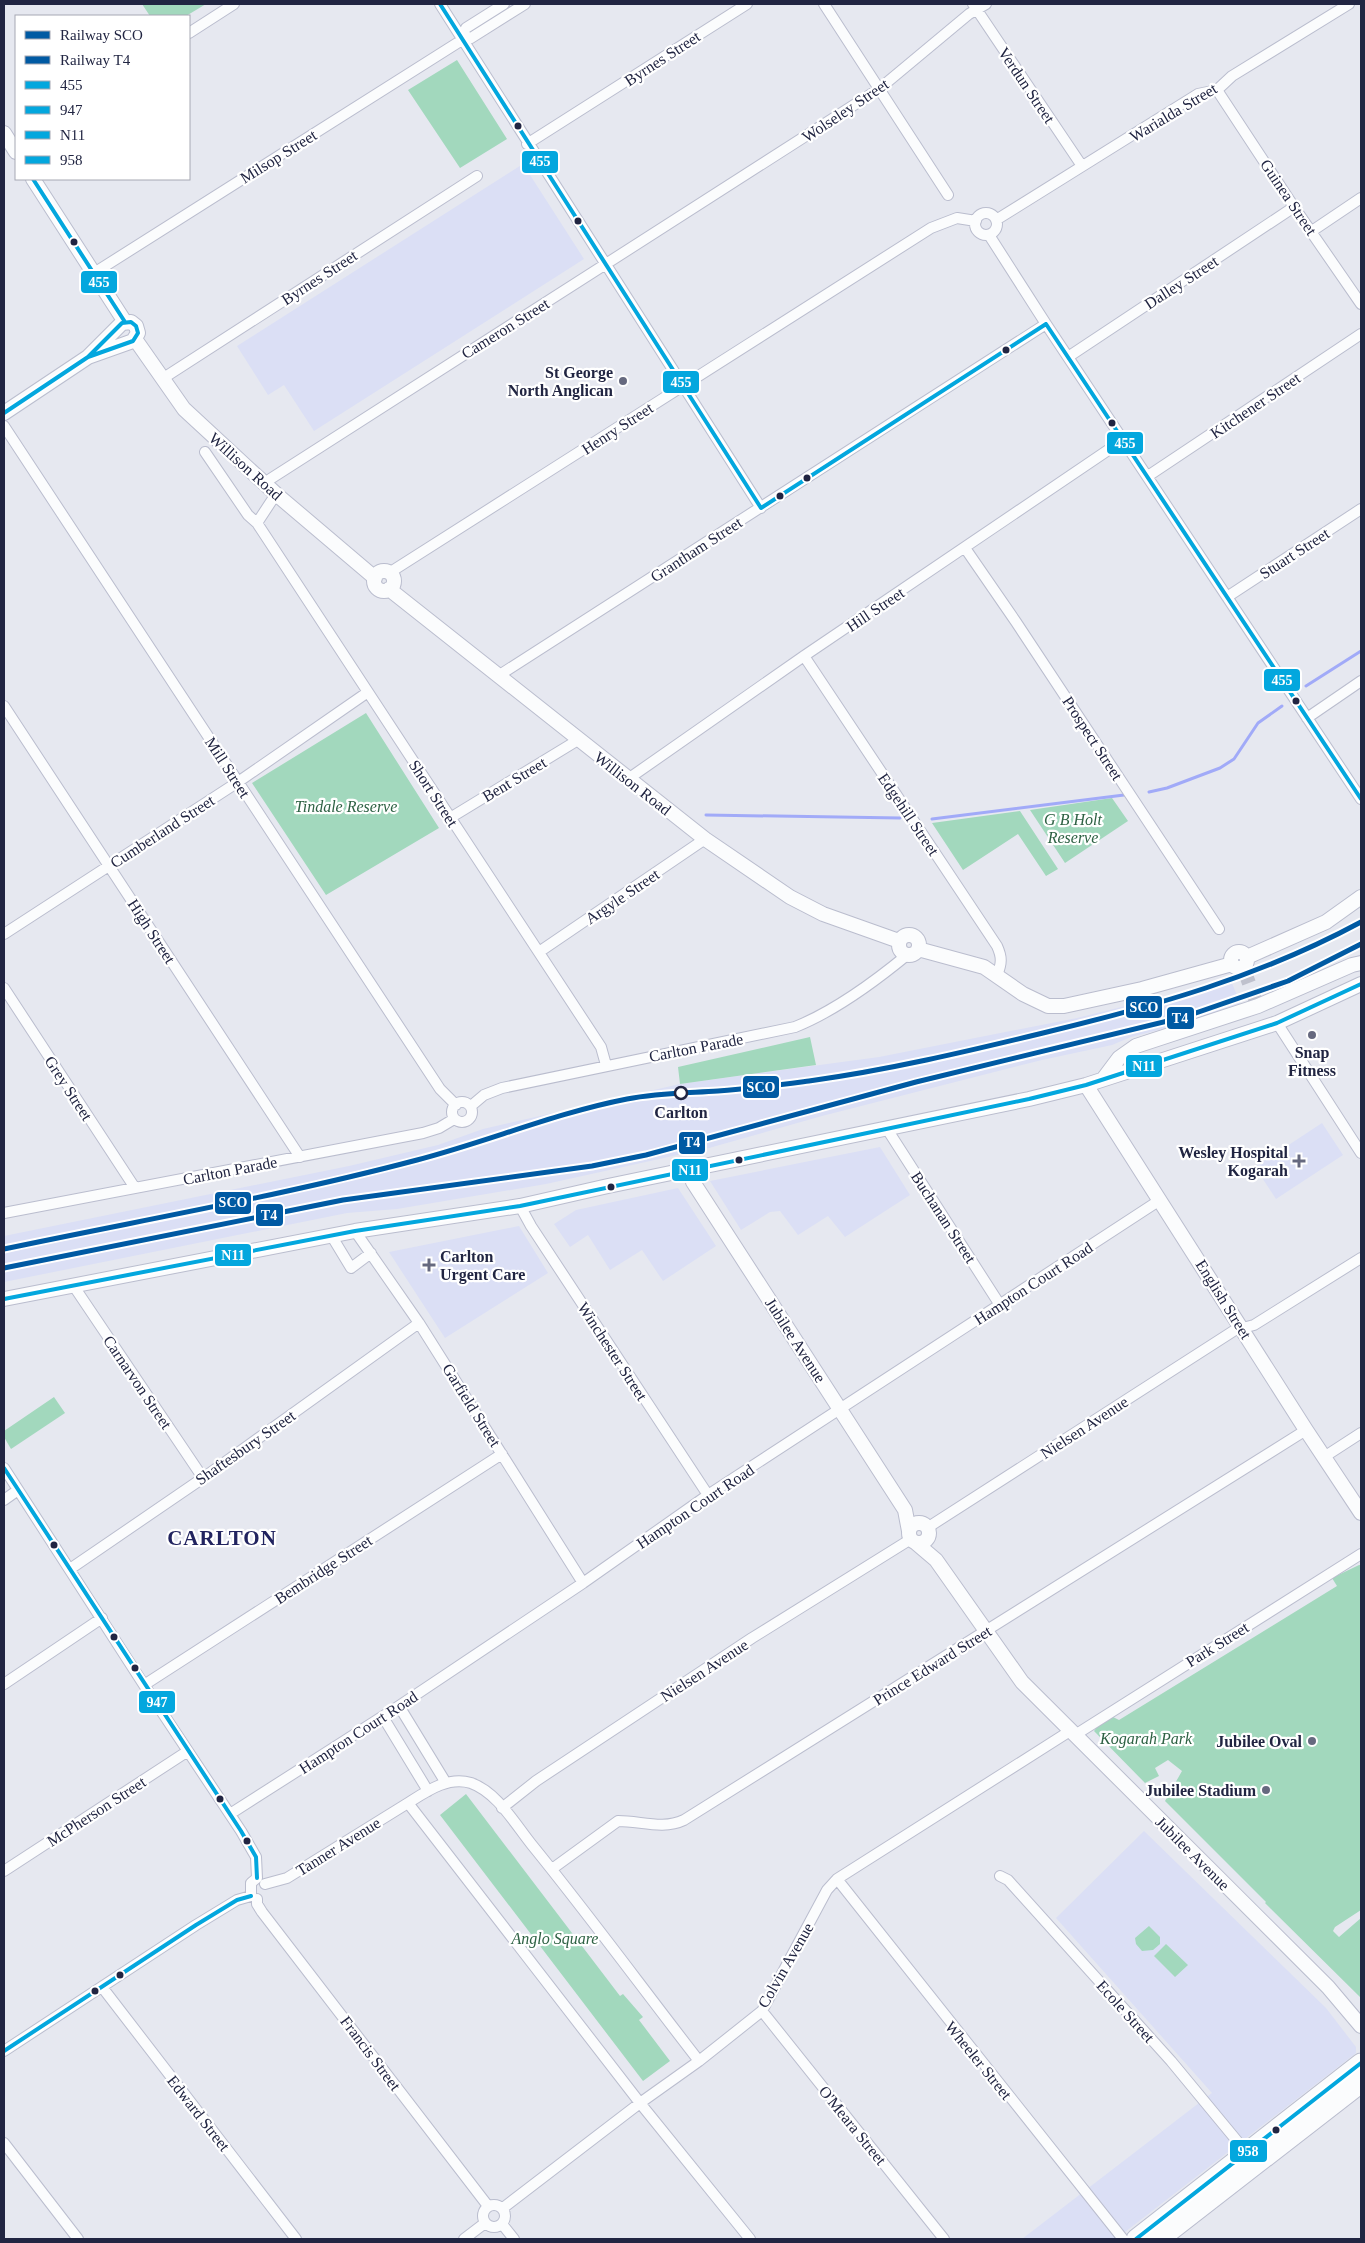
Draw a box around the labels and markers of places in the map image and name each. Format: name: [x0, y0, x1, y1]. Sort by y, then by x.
unlabelled marker: [513, 121, 523, 131]
unlabelled marker: [573, 216, 583, 226]
unlabelled marker: [69, 237, 79, 247]
unlabelled marker: [1001, 345, 1011, 355]
place label: St George North Anglican: [508, 364, 613, 400]
marker: St George North Anglican: [617, 375, 629, 387]
unlabelled marker: [1107, 418, 1117, 428]
unlabelled marker: [802, 473, 812, 483]
unlabelled marker: [775, 491, 785, 501]
unlabelled marker: [1291, 696, 1301, 706]
marker: Snap Fitness: [1306, 1029, 1318, 1041]
place label: Snap Fitness: [1288, 1044, 1336, 1079]
marker: Carlton: [674, 1086, 688, 1100]
place label: Carlton: [654, 1104, 708, 1121]
place label: Wesley Hospital Kogarah: [1178, 1144, 1289, 1180]
marker: Wesley Hospital Kogarah: [1292, 1154, 1306, 1168]
unlabelled marker: [734, 1155, 744, 1165]
unlabelled marker: [606, 1182, 616, 1192]
place label: Carlton Urgent Care: [440, 1248, 525, 1284]
marker: Carlton Urgent Care: [422, 1258, 436, 1272]
unlabelled marker: [49, 1540, 59, 1550]
unlabelled marker: [109, 1632, 119, 1642]
unlabelled marker: [130, 1663, 140, 1673]
place label: Jubilee Oval: [1216, 1733, 1303, 1750]
marker: Jubilee Oval: [1306, 1735, 1318, 1747]
place label: Jubilee Stadium: [1145, 1782, 1257, 1799]
marker: Jubilee Stadium: [1260, 1784, 1272, 1796]
unlabelled marker: [215, 1794, 225, 1804]
unlabelled marker: [242, 1836, 252, 1846]
unlabelled marker: [115, 1970, 125, 1980]
unlabelled marker: [90, 1986, 100, 1996]
unlabelled marker: [1271, 2125, 1281, 2135]

